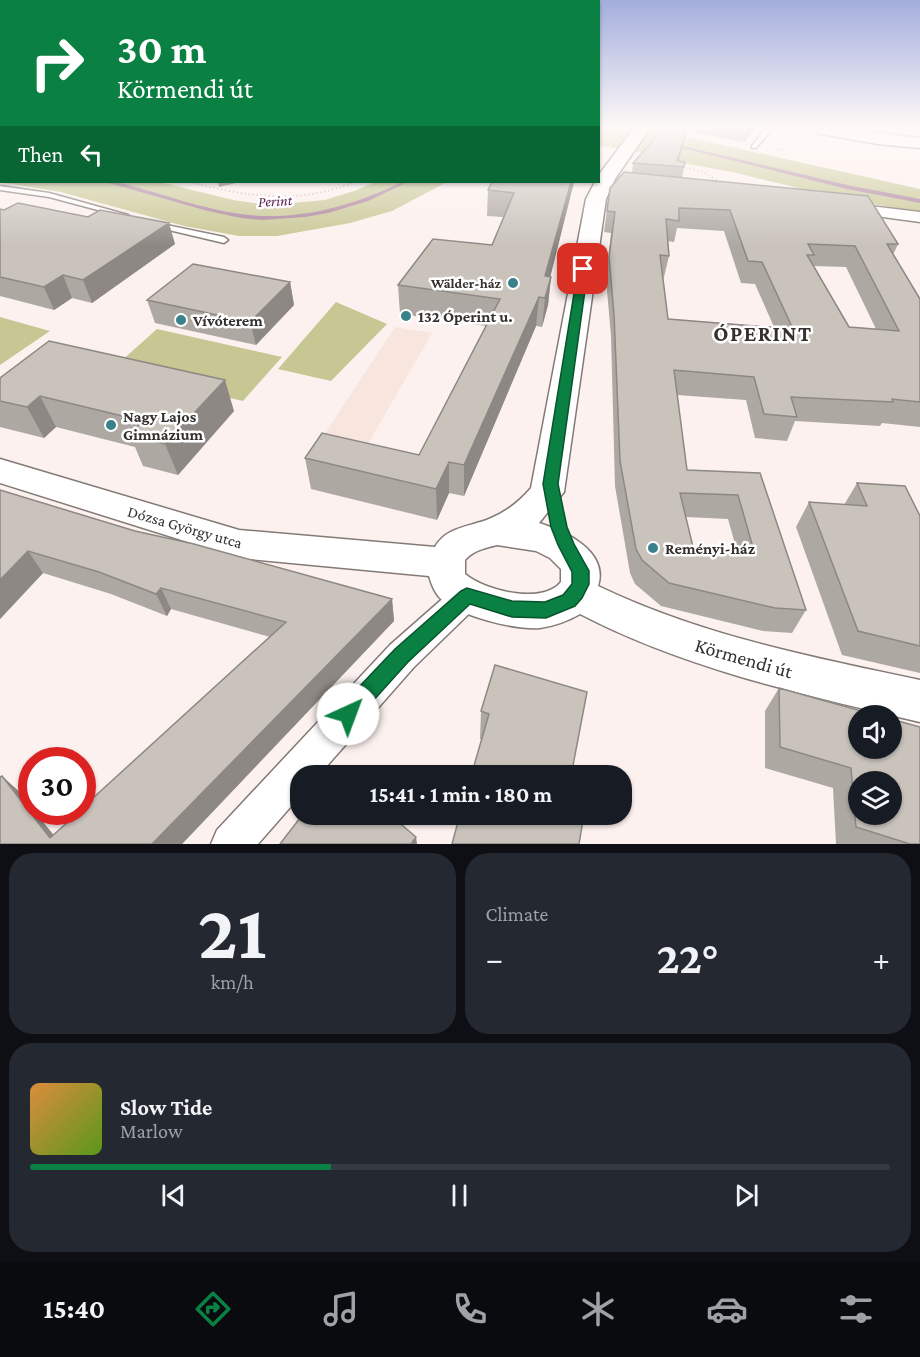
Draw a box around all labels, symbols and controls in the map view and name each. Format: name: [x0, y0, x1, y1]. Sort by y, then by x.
icon: right: [18, 24, 96, 102]
text: 30 m: [117, 25, 207, 72]
text: Körmendi út: [117, 74, 253, 104]
icon: left: [75, 138, 108, 171]
text: Then: [18, 142, 63, 167]
water label: Perint: [257, 192, 293, 210]
pin: [557, 243, 608, 294]
icon: arrive: [566, 252, 599, 285]
place label: Wälder-ház: [430, 275, 502, 291]
marker: Wälder-ház: [506, 276, 520, 290]
place label: 132 Óperint u.: [418, 308, 513, 325]
marker: 132 Óperint u.: [399, 309, 413, 323]
place label: Vívóterem: [192, 312, 263, 329]
marker: Vívóterem: [174, 313, 188, 327]
district label: ÓPERINT: [713, 321, 813, 346]
place label: Nagy Lajos Gimnázium: [123, 408, 204, 443]
marker: Nagy Lajos Gimnázium: [104, 418, 118, 432]
street label: Dózsa György utca: [125, 503, 245, 553]
place label: Reményi-ház: [665, 540, 756, 557]
marker: Reményi-ház: [646, 541, 660, 555]
street label: Körmendi út: [693, 634, 796, 683]
position arrow: [316, 682, 380, 746]
map controls: [848, 705, 902, 825]
button: sound: [848, 705, 902, 759]
speed limit sign: 30: [18, 747, 96, 825]
button: layers: [848, 771, 902, 825]
text: 15:41 · 1 min · 180 m: [370, 782, 552, 807]
text: 21: [198, 888, 267, 975]
text: Climate: [486, 903, 548, 925]
text: 22°: [657, 933, 719, 983]
text: −: [486, 940, 503, 977]
text: +: [873, 940, 890, 977]
text: km/h: [211, 971, 254, 993]
text: Slow Tide: [120, 1095, 212, 1120]
text: Marlow: [120, 1120, 183, 1142]
icon: previous: [157, 1179, 190, 1212]
icon: pause: [443, 1179, 476, 1212]
icon: next: [730, 1179, 763, 1212]
icon: directions: [192, 1288, 234, 1330]
icon: music: [320, 1288, 362, 1330]
icon: phone: [449, 1288, 491, 1330]
icon: climate: [577, 1288, 619, 1330]
icon: car: [706, 1288, 748, 1330]
icon: filters: [835, 1288, 877, 1330]
text: 15:40: [43, 1294, 105, 1324]

